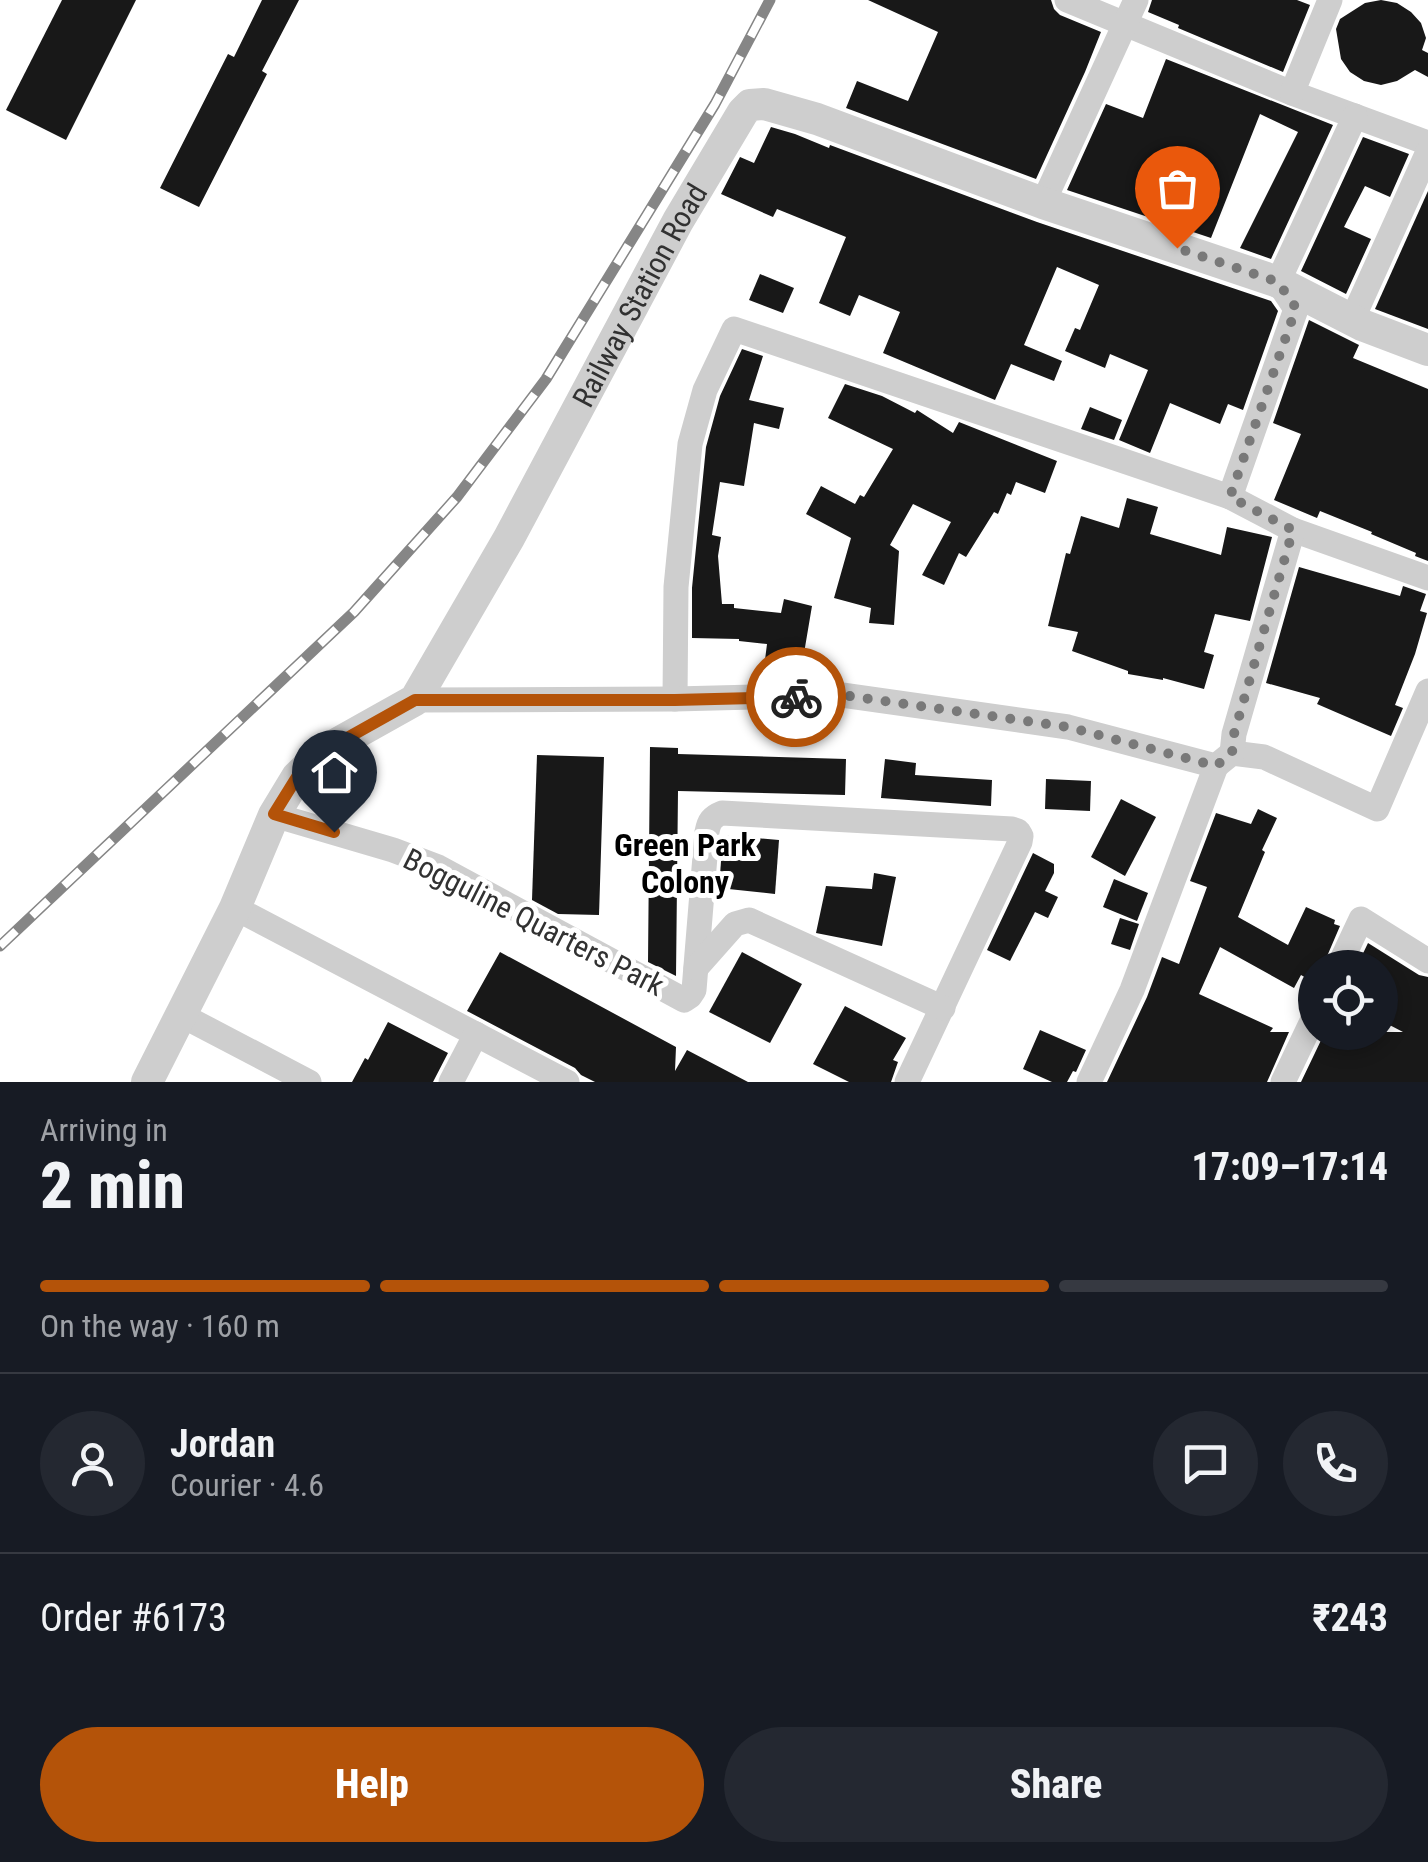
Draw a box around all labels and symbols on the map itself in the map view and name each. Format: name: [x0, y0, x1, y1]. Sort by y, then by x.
pin: [1135, 146, 1220, 249]
street label: Railway Station Road: [565, 177, 714, 413]
courier: [746, 647, 846, 747]
pin: [292, 730, 377, 833]
district label: Green Park Colony: [614, 826, 757, 901]
street label: Bogguline Quarters Park: [398, 841, 671, 1003]

